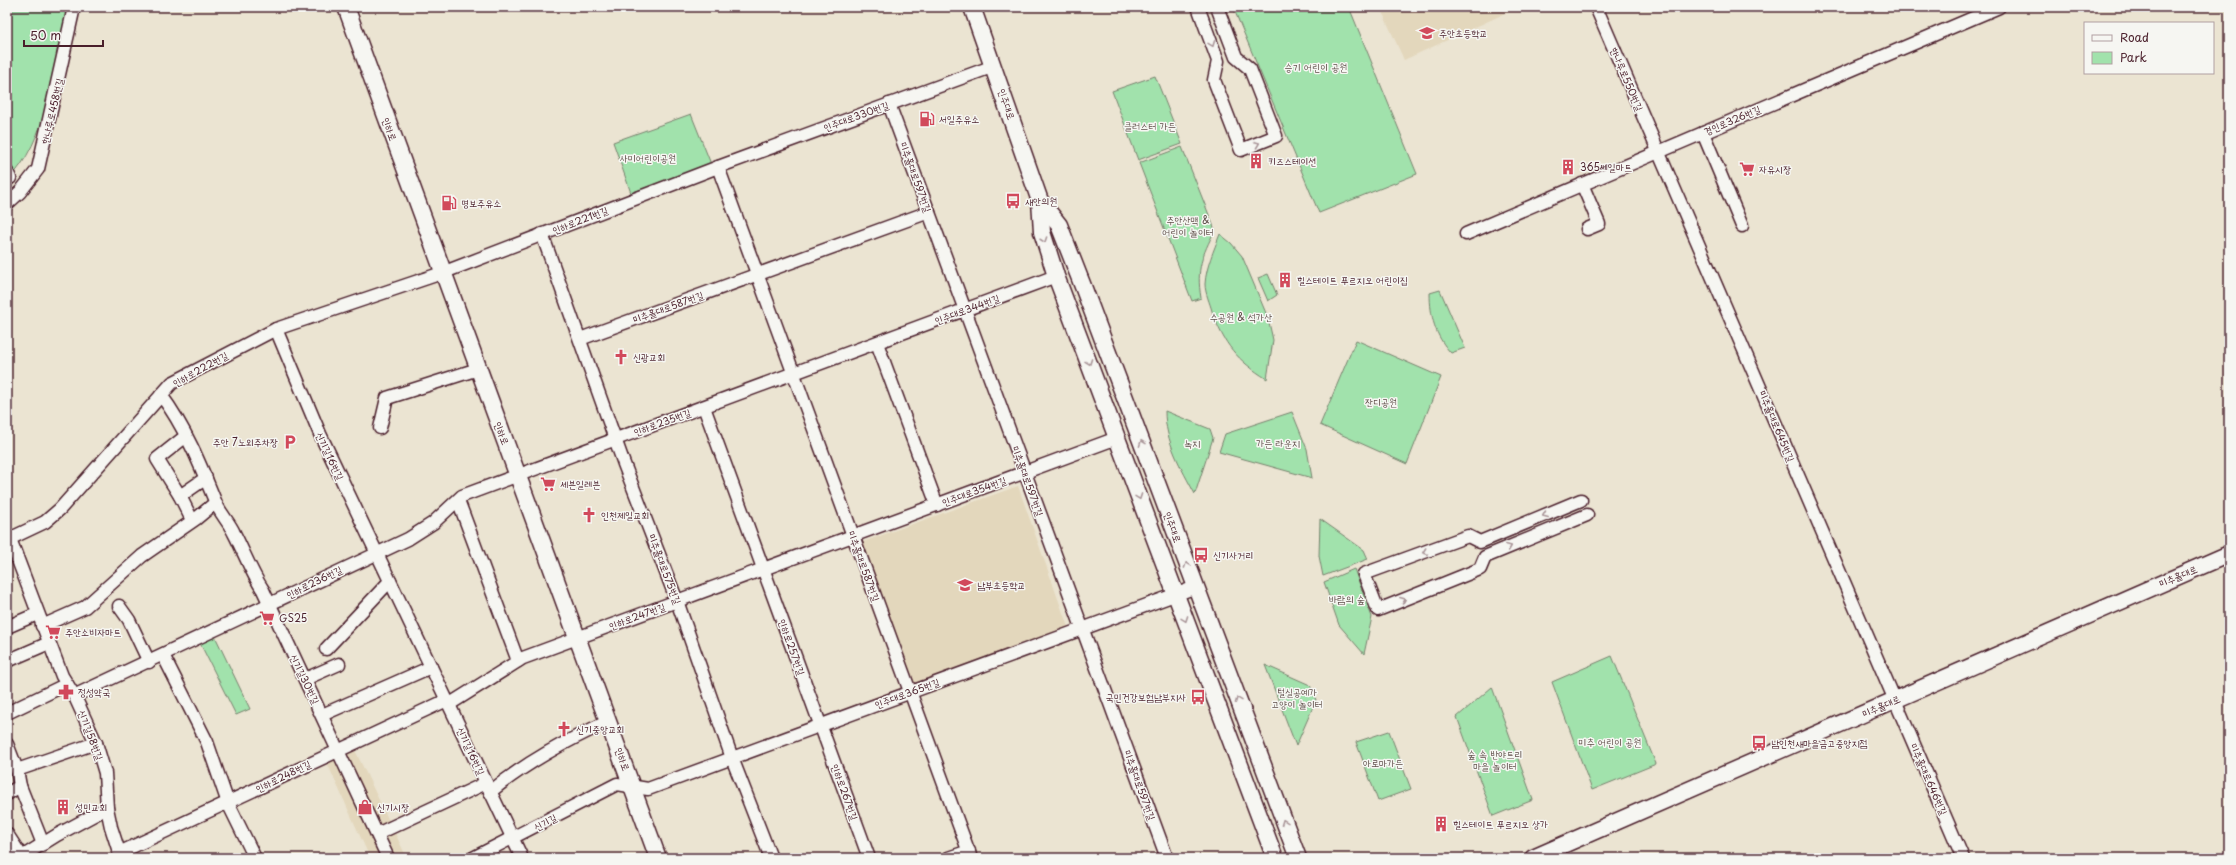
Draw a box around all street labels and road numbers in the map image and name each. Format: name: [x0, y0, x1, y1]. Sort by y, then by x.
street label: 한나루로550번길: [1607, 45, 1648, 113]
street label: 한나루로458번길: [37, 76, 66, 145]
street label: 인주대로: [995, 86, 1020, 121]
street label: 인주대로330번길: [821, 97, 891, 134]
street label: 경인로326번길: [1701, 101, 1762, 138]
street label: 인하로: [379, 115, 402, 143]
street label: 미추홀대로597번길: [897, 140, 936, 214]
street label: 인하로221번길: [550, 202, 610, 237]
street label: 미추홀대로587번길: [630, 287, 705, 326]
street label: 인주대로344번길: [932, 290, 1001, 327]
street label: 인하로222번길: [169, 347, 230, 390]
street label: 미추홀대로645번길: [1756, 388, 1799, 464]
street label: 인하로235번길: [631, 404, 693, 439]
street label: 인하로: [491, 419, 514, 447]
street label: 신기길16번길: [313, 429, 348, 482]
street label: 미추홀대로597번길: [1009, 444, 1048, 518]
street label: 인주대로354번길: [939, 472, 1008, 509]
street label: 인주대로: [1161, 509, 1186, 545]
street label: 미추홀대로587번길: [845, 528, 884, 603]
street label: 미추홀대로575번길: [645, 531, 686, 606]
street label: 인하로236번길: [283, 561, 344, 602]
street label: 미추홀대로: [2156, 561, 2199, 590]
street label: 인하로247번길: [606, 598, 667, 633]
street label: 인하로257번길: [775, 617, 810, 677]
street label: 신기길30번길: [287, 651, 324, 706]
street label: 인주대로365번길: [872, 674, 941, 711]
street label: 미추홀대로: [1859, 691, 1902, 721]
street label: 신기길58번길: [75, 707, 108, 762]
street label: 신기길16번길: [454, 724, 489, 777]
street label: 미추홀대로646번길: [1907, 741, 1952, 817]
street label: 인하로: [612, 745, 635, 773]
street label: 미추홀대로597번길: [1121, 748, 1160, 822]
street label: 인하로248번길: [253, 756, 313, 795]
street label: 인하로267번길: [828, 761, 863, 822]
street label: 신기길: [531, 809, 559, 834]

